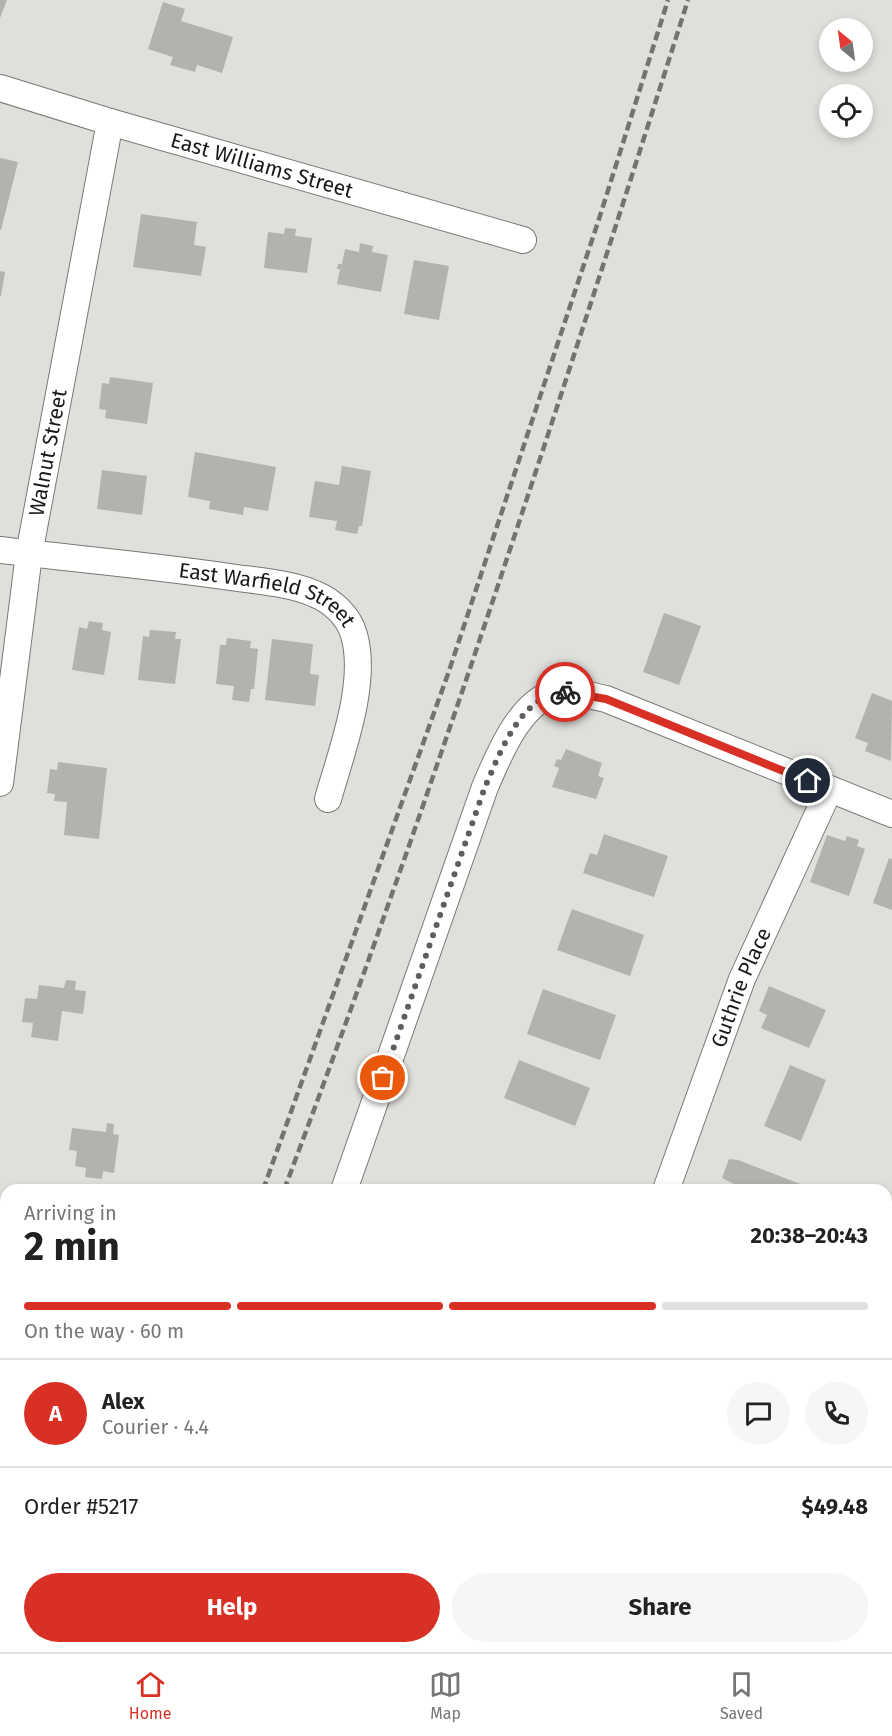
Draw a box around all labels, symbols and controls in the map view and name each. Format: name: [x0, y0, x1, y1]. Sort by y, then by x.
north arrow: [819, 18, 873, 72]
map controls: [819, 18, 873, 138]
button: locate: [819, 84, 873, 138]
street label: East Williams Street: [168, 127, 356, 204]
street label: Walnut Street: [23, 386, 73, 518]
street label: East Warfield Street: [177, 557, 361, 632]
courier: [535, 662, 595, 722]
icon: bike: [549, 676, 582, 709]
pin: [782, 755, 833, 806]
icon: home: [791, 764, 824, 797]
street label: Guthrie Place: [705, 923, 777, 1051]
pin: [357, 1052, 408, 1103]
icon: bag: [366, 1061, 399, 1094]
text: Arriving in: [24, 1201, 117, 1225]
text: 20:38–20:43: [751, 1222, 868, 1249]
text: 2 min: [24, 1224, 120, 1270]
text: On the way · 60 m: [24, 1319, 184, 1343]
button: chat: [727, 1382, 790, 1445]
button: phone: [805, 1382, 868, 1445]
text: Alex: [102, 1388, 145, 1415]
text: A: [49, 1400, 62, 1427]
text: Courier · 4.4: [102, 1415, 209, 1439]
text: Order #5217: [24, 1493, 138, 1520]
text: $49.48: [802, 1493, 868, 1520]
button: Help: [24, 1573, 440, 1642]
button: Share: [452, 1573, 868, 1642]
tab: Home: [129, 1668, 172, 1723]
tab: Map: [429, 1668, 462, 1723]
tab: Saved: [720, 1668, 763, 1723]

